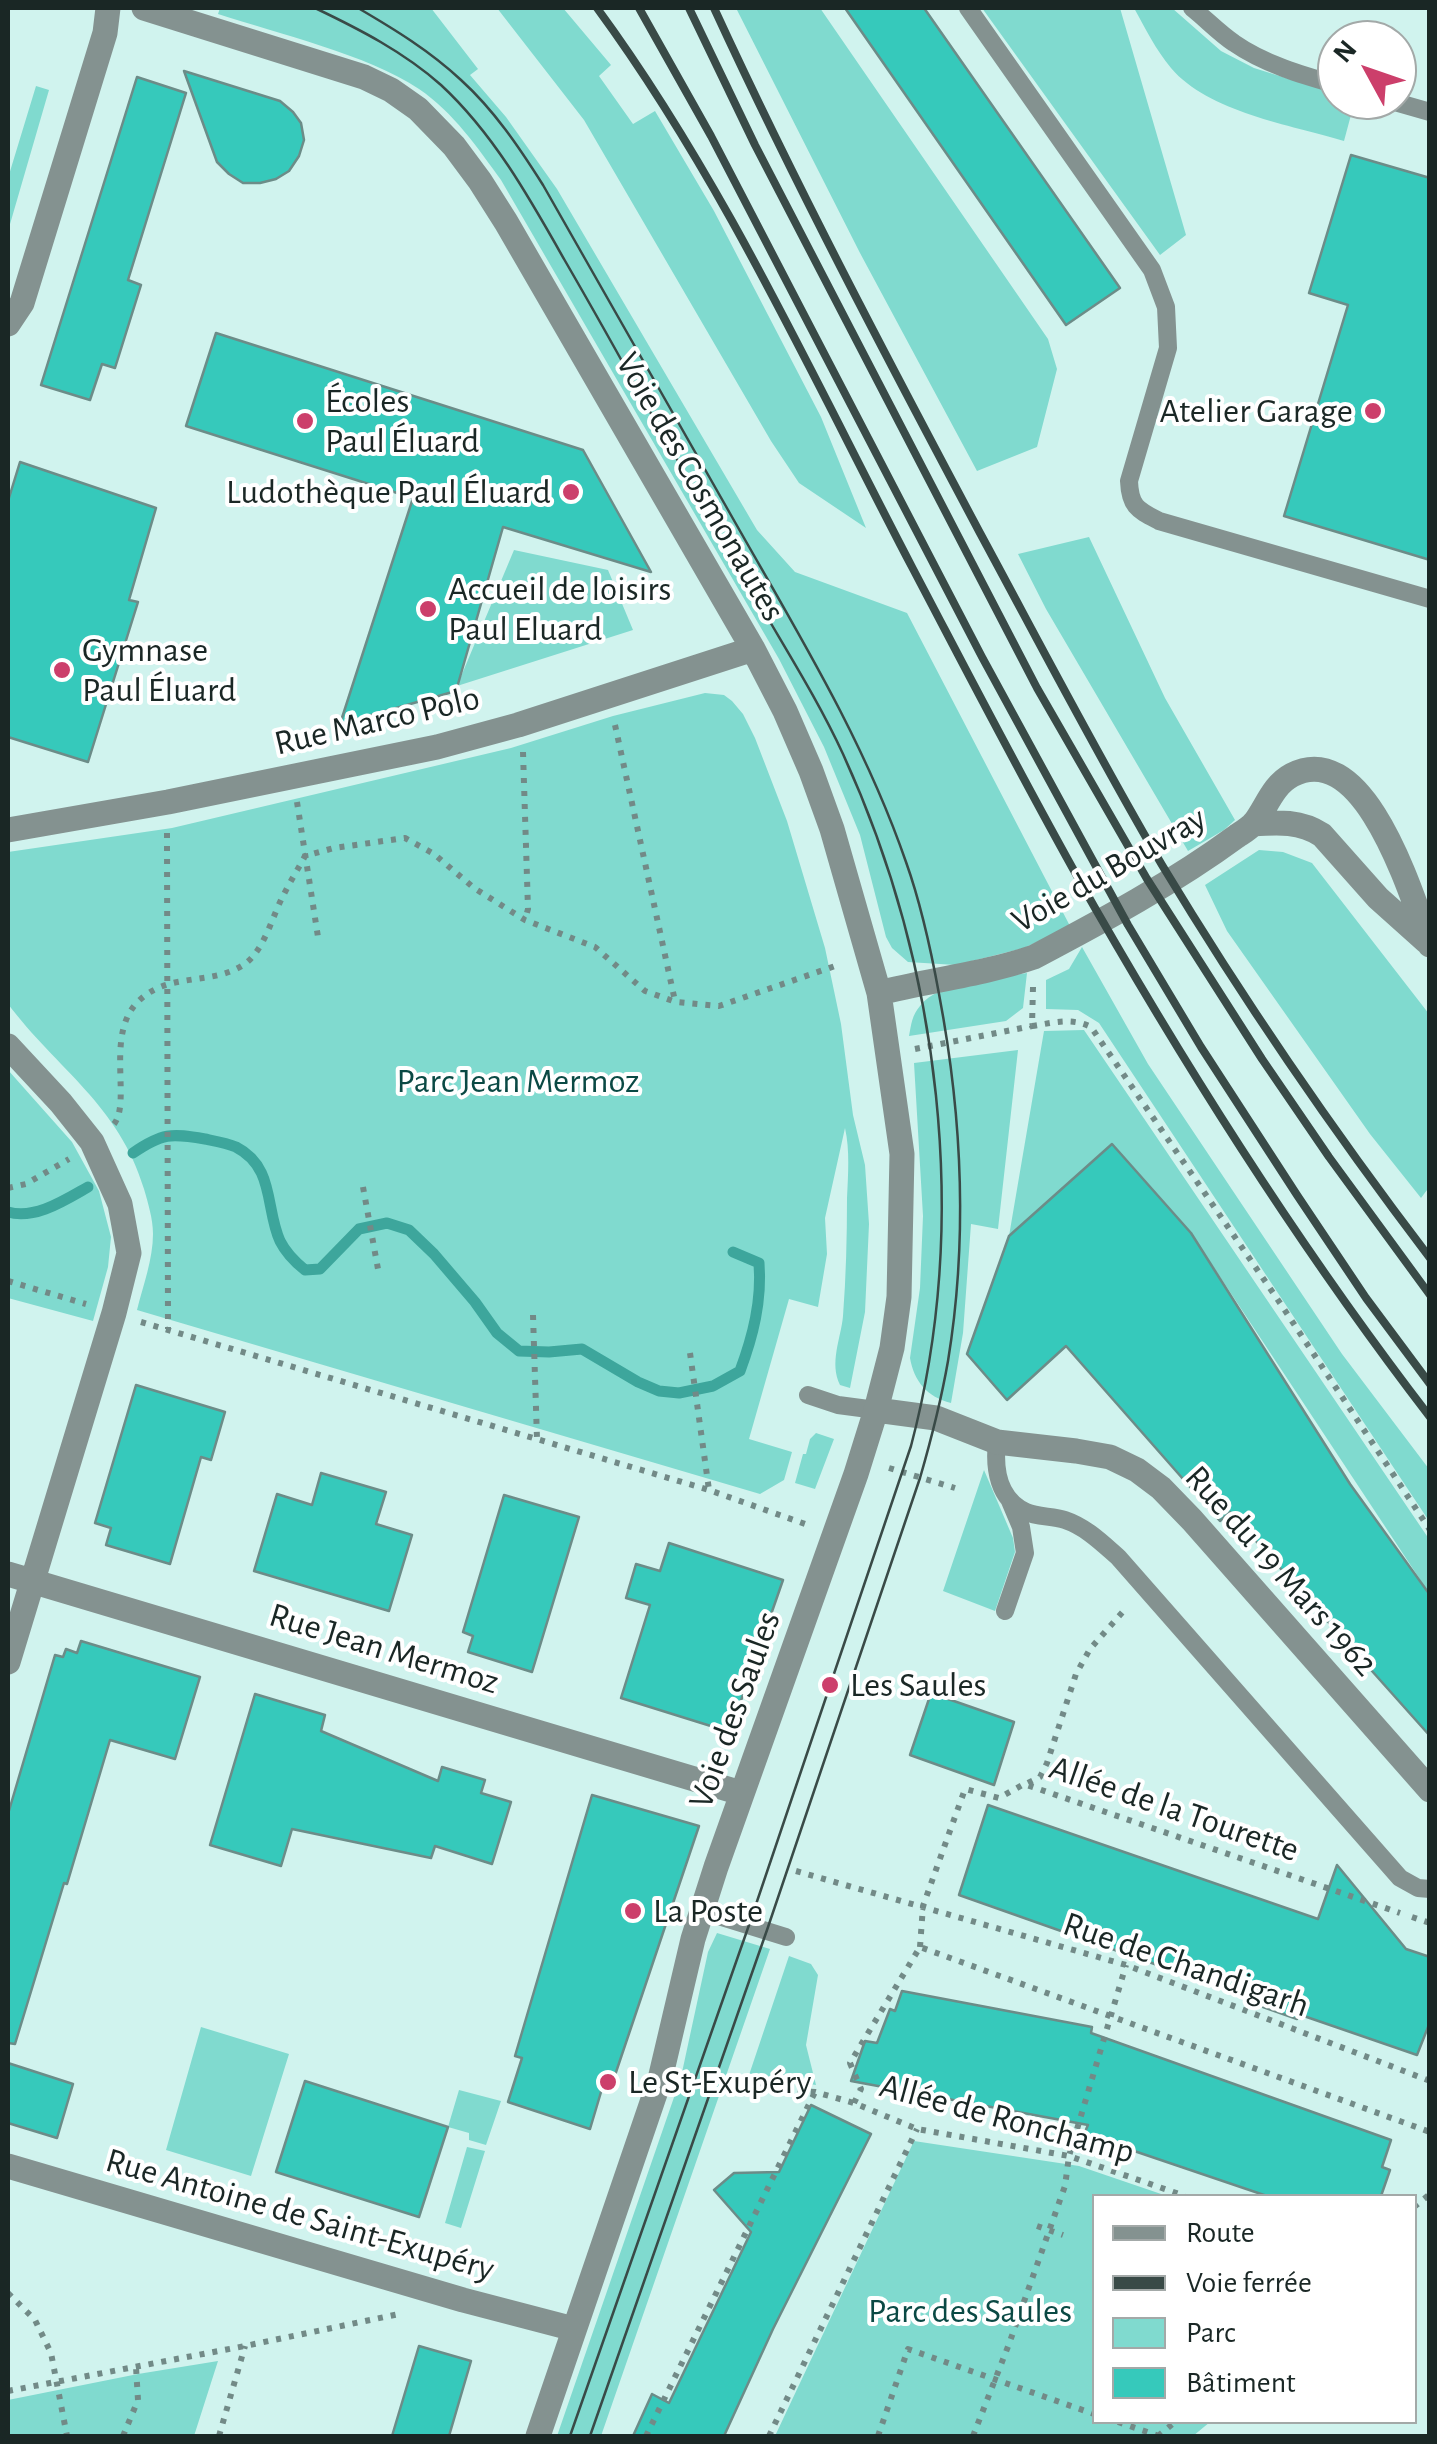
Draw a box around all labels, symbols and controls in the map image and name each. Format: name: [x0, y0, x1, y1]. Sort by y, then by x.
north arrow: [1317, 20, 1417, 120]
text: N: [1329, 36, 1363, 68]
street label: Voie des Cosmonautes: [606, 345, 794, 629]
place label: Écoles Paul Éluard: [325, 380, 479, 462]
place label: Atelier Garage: [1160, 390, 1353, 432]
marker: Atelier Garage: [1362, 400, 1384, 422]
marker: Écoles Paul Éluard: [294, 410, 316, 432]
place label: Ludothèque Paul Éluard: [226, 471, 551, 513]
marker: Ludothèque Paul Éluard: [560, 481, 582, 503]
place label: Accueil de loisirs Paul Eluard: [448, 568, 671, 650]
marker: Accueil de loisirs Paul Eluard: [417, 598, 439, 620]
place label: Gymnase Paul Éluard: [82, 629, 236, 711]
marker: Gymnase Paul Éluard: [51, 659, 73, 681]
street label: Rue Marco Polo: [270, 677, 484, 765]
street label: Voie du Bouvray: [1005, 798, 1213, 942]
park label: Parc Jean Mermoz: [396, 1060, 640, 1102]
street label: Rue du 19 Mars 1962: [1176, 1457, 1386, 1685]
street label: Rue Jean Mermoz: [264, 1594, 504, 1704]
street label: Voie des Saules: [680, 1606, 790, 1814]
place label: Les Saules: [850, 1664, 986, 1706]
marker: Les Saules: [819, 1674, 841, 1696]
street label: Allée de la Tourette: [1044, 1747, 1304, 1871]
place label: La Poste: [653, 1890, 763, 1932]
marker: La Poste: [622, 1900, 644, 1922]
street label: Rue de Chandigarh: [1058, 1903, 1314, 2027]
place label: Le St-Exupéry: [628, 2061, 811, 2103]
street label: Allée de Ronchamp: [875, 2065, 1139, 2173]
marker: Le St-Exupéry: [597, 2071, 619, 2093]
street label: Rue Antoine de Saint-Exupéry: [101, 2139, 499, 2291]
legend: [1092, 2194, 1417, 2424]
text: Route: [1186, 2218, 1255, 2248]
text: Voie ferrée: [1186, 2268, 1312, 2298]
park label: Parc des Saules: [868, 2290, 1072, 2332]
text: Parc: [1186, 2318, 1236, 2348]
text: Bâtiment: [1186, 2368, 1296, 2398]

